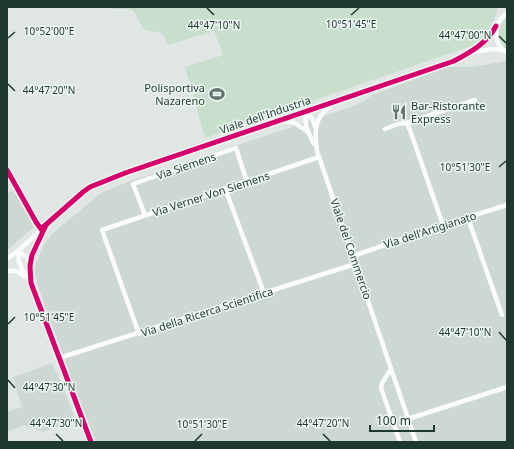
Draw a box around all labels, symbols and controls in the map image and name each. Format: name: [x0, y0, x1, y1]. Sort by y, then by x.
text: 10°51'45"E: [326, 17, 376, 31]
text: 44°47'10"N: [188, 18, 240, 32]
text: 10°52'00"E: [24, 24, 74, 38]
text: 44°47'00"N: [439, 28, 491, 42]
place label: Polisportiva Nazareno: [144, 80, 205, 108]
text: 44°47'20"N: [23, 83, 75, 97]
sports icon: Polisportiva Nazareno: [208, 85, 226, 103]
street label: Viale dell'Industria: [217, 92, 312, 137]
place label: Bar-Ristorante Express: [411, 98, 485, 126]
restaurant icon: Bar-Ristorante Express: [390, 103, 408, 121]
street label: Via Siemens: [154, 148, 218, 183]
text: 10°51'30"E: [440, 160, 490, 174]
street label: Via Verner Von Siemens: [150, 167, 271, 220]
street label: Viale del Commercio: [327, 196, 376, 302]
street label: Via dell'Artigianato: [382, 207, 478, 252]
street label: Via della Ricerca Scientifica: [139, 283, 275, 340]
text: 10°51'45"E: [24, 310, 74, 324]
text: 44°47'10"N: [439, 325, 491, 339]
text: 44°47'30"N: [23, 380, 75, 394]
scale bar: [370, 407, 434, 433]
text: 100 m: [376, 412, 411, 429]
text: 44°47'30"N: [30, 416, 82, 430]
text: 44°47'20"N: [297, 416, 349, 430]
text: 10°51'30"E: [177, 417, 227, 431]

